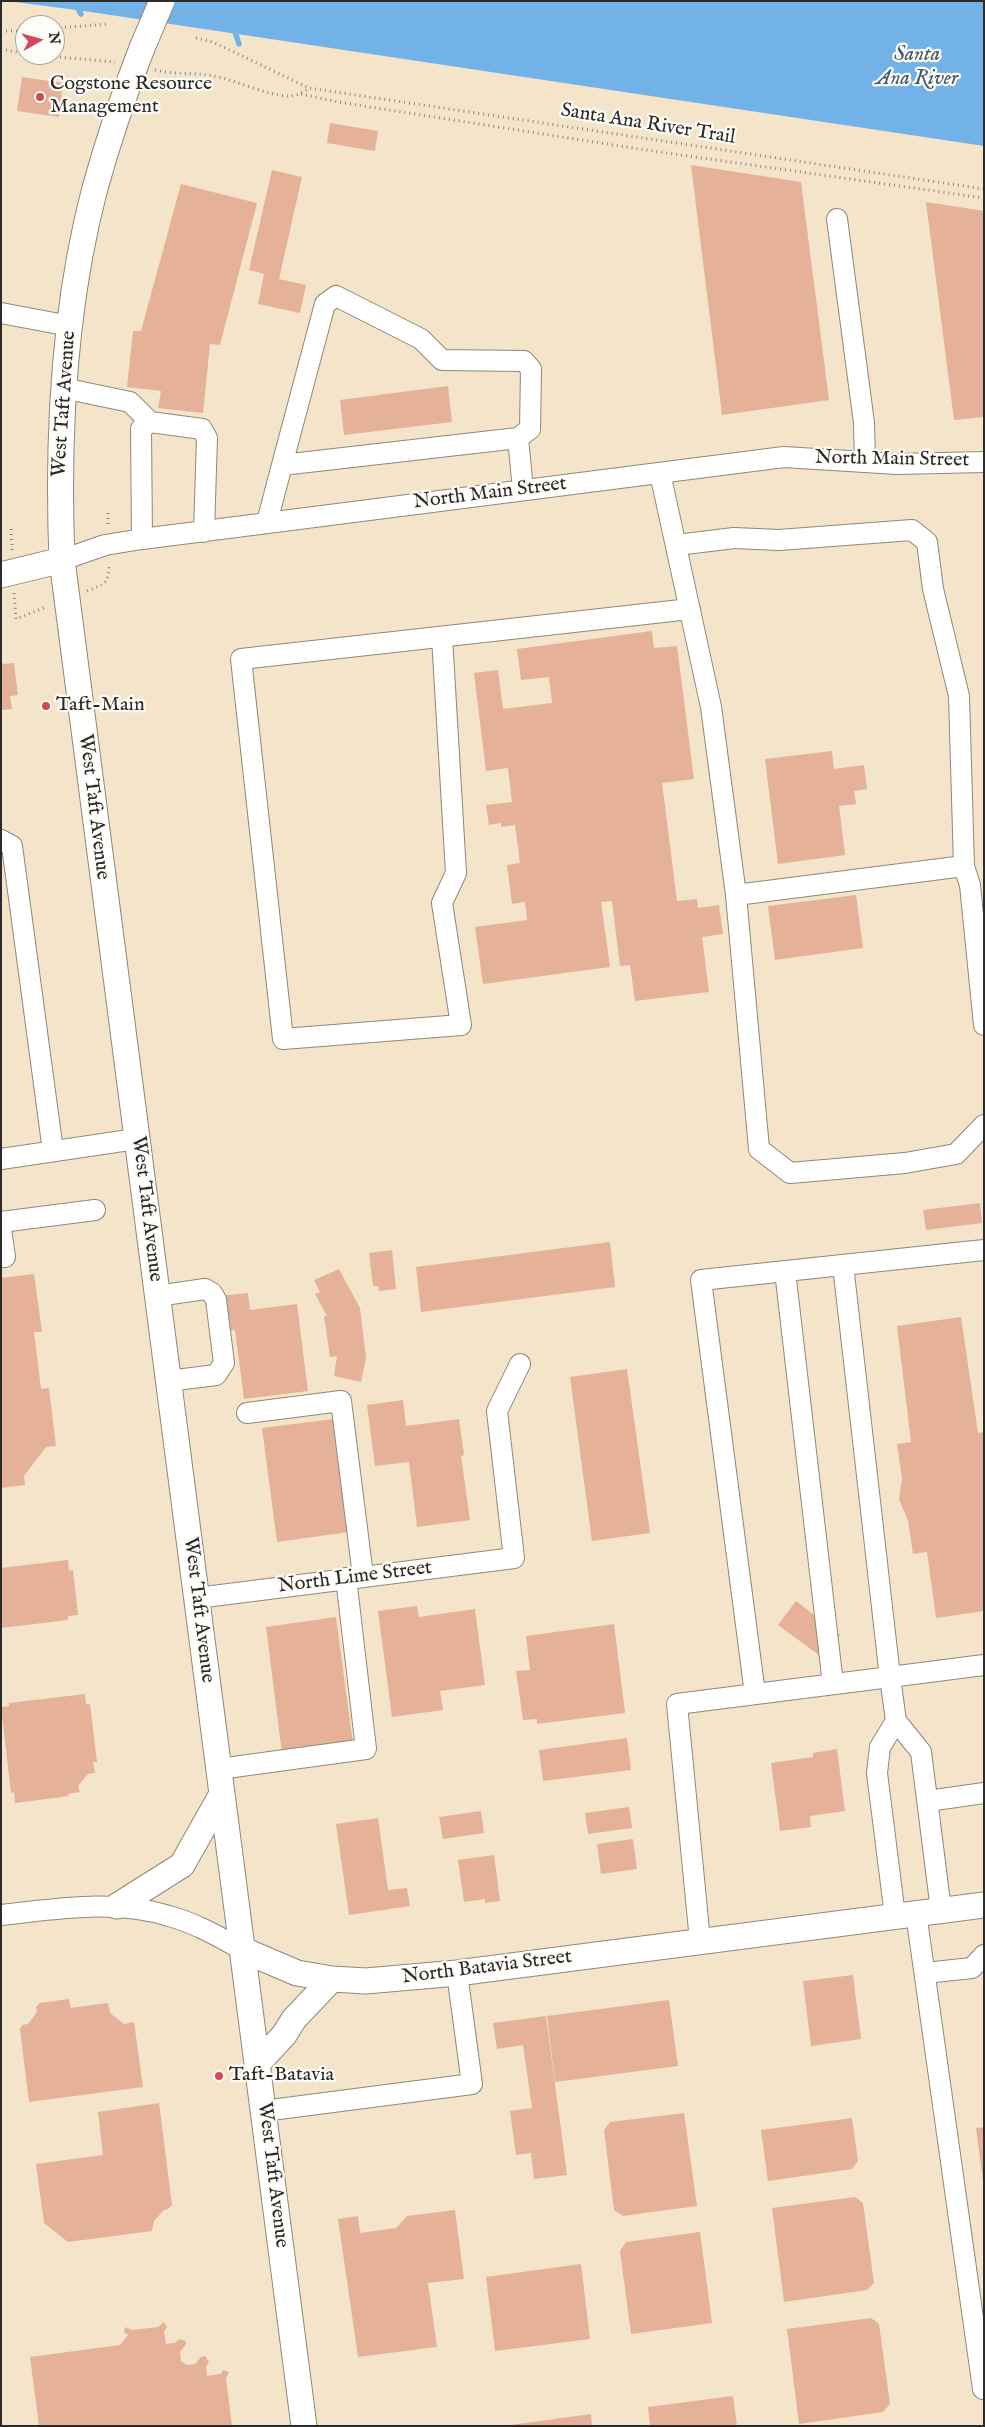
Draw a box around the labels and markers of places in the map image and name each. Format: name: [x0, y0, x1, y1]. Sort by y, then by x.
place label: Cogstone Resource Management: [50, 73, 212, 120]
marker: Cogstone Resource Management: [34, 91, 46, 103]
place label: Taft-Main: [56, 694, 145, 718]
marker: Taft-Main: [40, 700, 52, 712]
place label: Taft-Batavia: [229, 2064, 334, 2088]
marker: Taft-Batavia: [213, 2070, 225, 2082]

